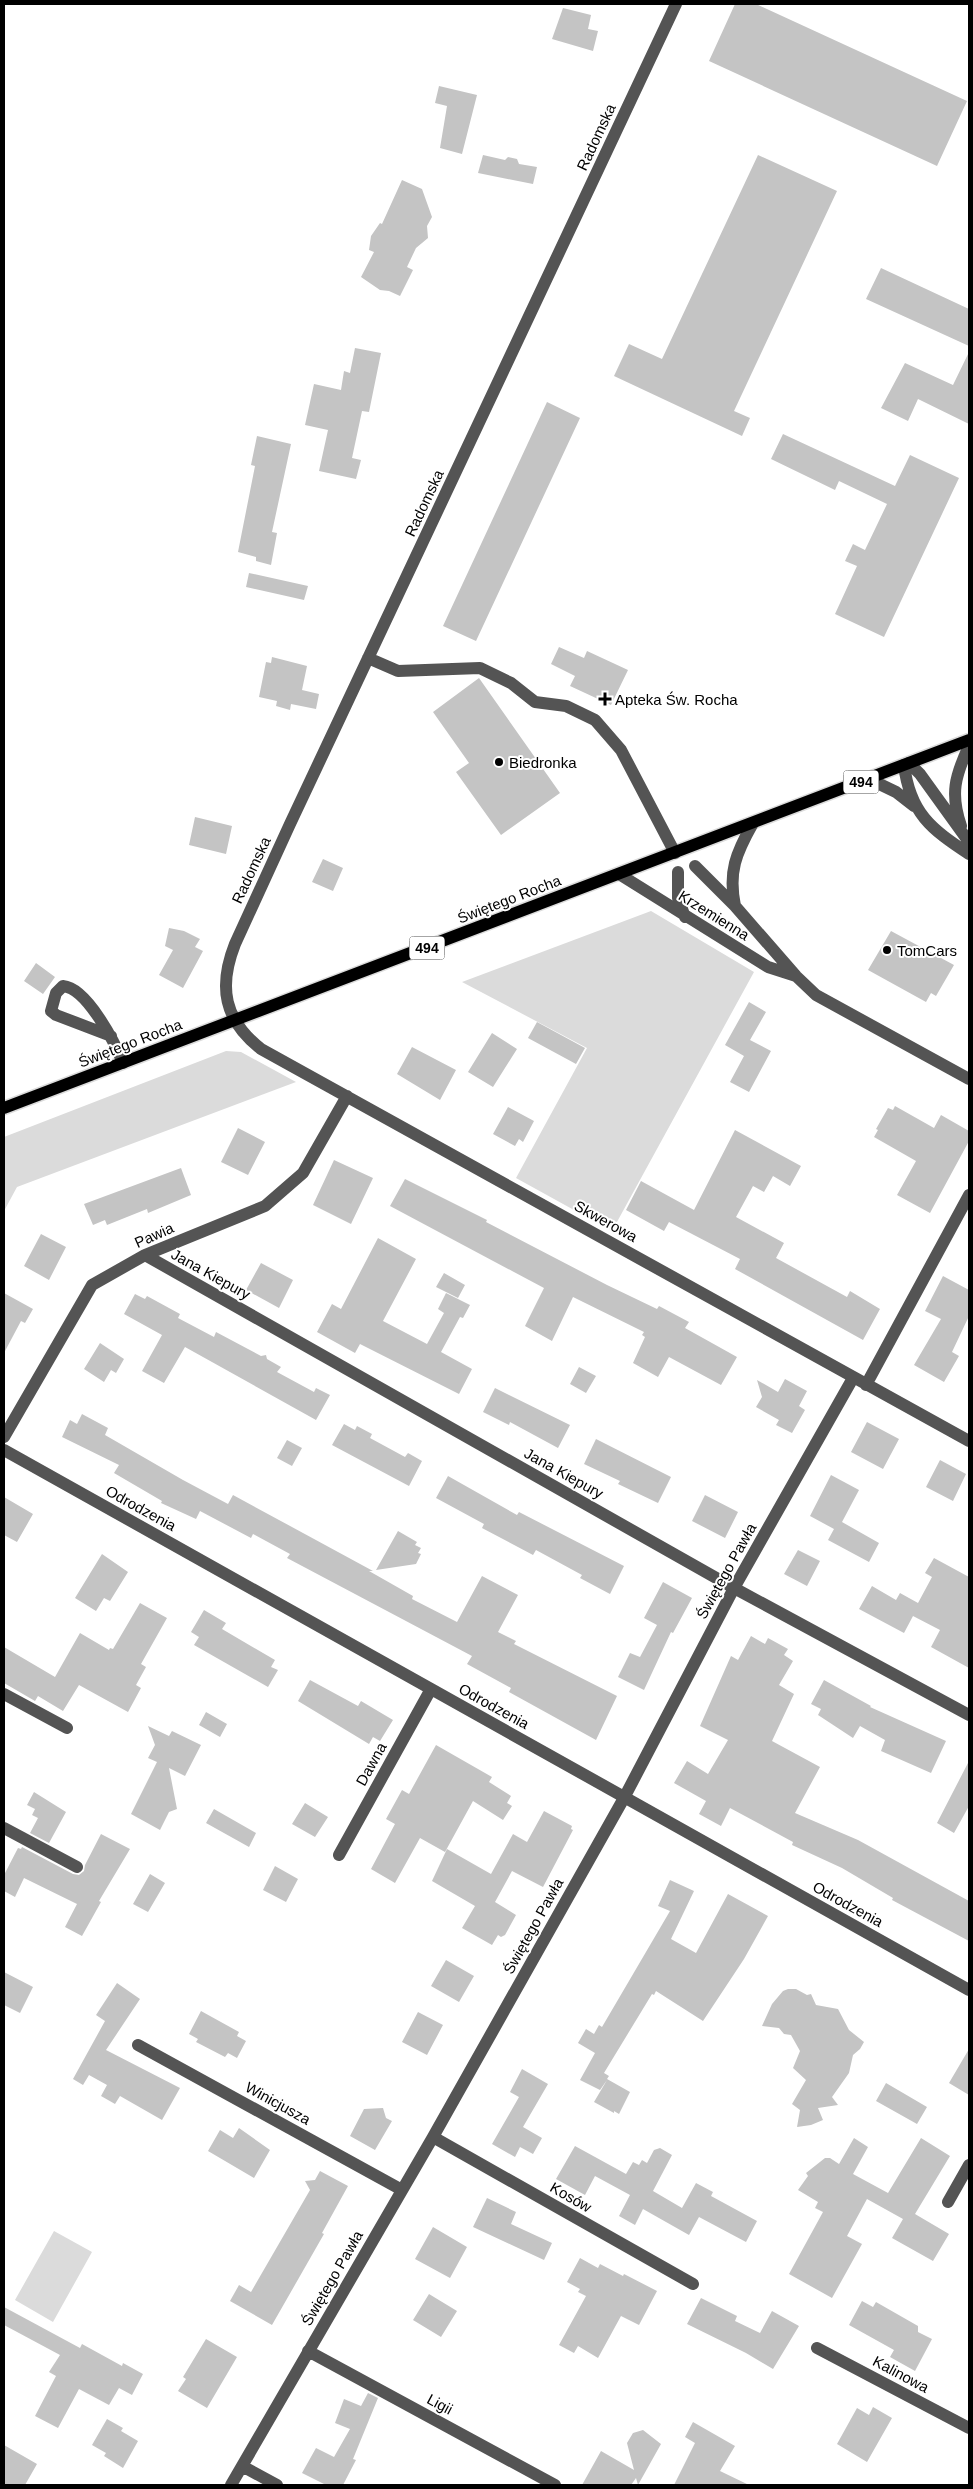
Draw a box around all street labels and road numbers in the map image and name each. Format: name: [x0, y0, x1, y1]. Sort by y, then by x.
street label: Radomska: [573, 100, 619, 173]
street label: Radomska: [401, 466, 447, 539]
road number: 494: [844, 770, 878, 794]
street label: Radomska: [228, 833, 274, 906]
street label: Świętego Rocha: [455, 871, 564, 927]
street label: Krzemienna: [676, 887, 753, 944]
road number: 494: [410, 936, 444, 960]
street label: Świętego Rocha: [76, 1015, 185, 1071]
street label: Skwerowa: [572, 1197, 641, 1246]
street label: Pawia: [132, 1219, 177, 1251]
street label: Jana Kiepury: [169, 1245, 254, 1303]
street label: Jana Kiepury: [522, 1444, 607, 1502]
street label: Odrodzenia: [103, 1482, 180, 1535]
street label: Świętego Pawła: [693, 1520, 760, 1622]
street label: Odrodzenia: [456, 1680, 533, 1733]
street label: Dawna: [352, 1739, 390, 1789]
street label: Świętego Pawła: [500, 1875, 567, 1977]
street label: Odrodzenia: [810, 1878, 887, 1931]
street label: Winicjusza: [243, 2078, 314, 2128]
street label: Kosów: [547, 2178, 595, 2216]
street label: Świętego Pawła: [298, 2227, 366, 2328]
street label: Kalinowa: [870, 2352, 932, 2396]
street label: Ligii: [424, 2390, 456, 2418]

